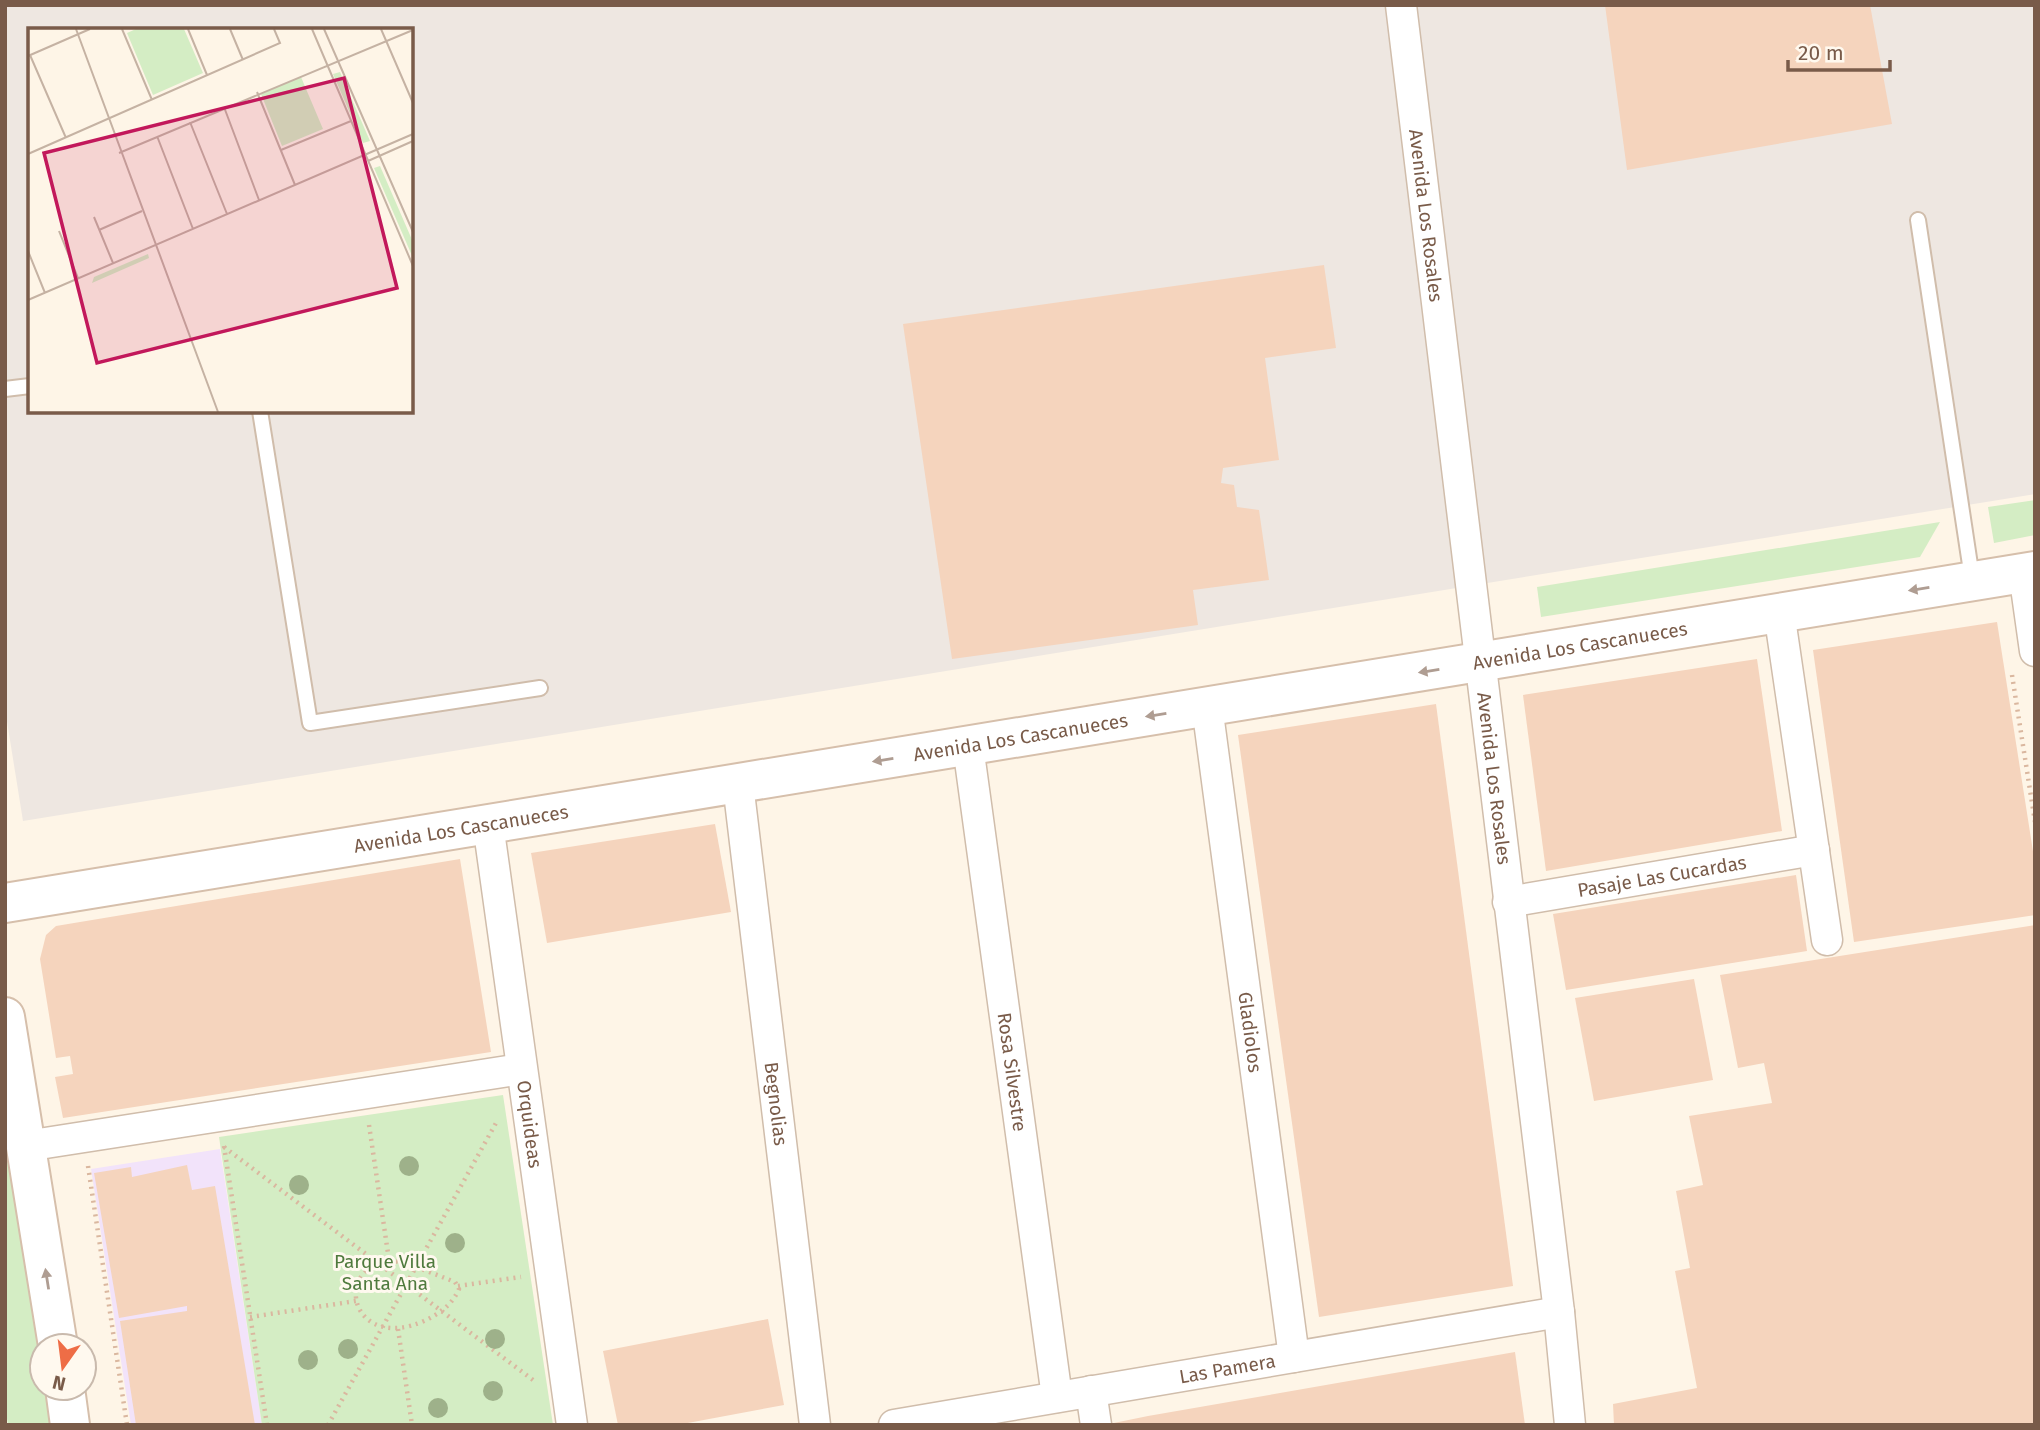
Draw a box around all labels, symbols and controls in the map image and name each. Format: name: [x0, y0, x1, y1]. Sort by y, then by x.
inset map: [28, 28, 413, 413]
scale bar: [1788, 28, 1890, 72]
text: 20 m: [1798, 40, 1844, 66]
street label: Avenida Los Rosales: [1405, 128, 1448, 303]
one-way arrow: [1908, 584, 1930, 595]
street label: Avenida Los Cascanueces: [1471, 617, 1689, 674]
one-way arrow: [1418, 666, 1440, 677]
street label: Avenida Los Rosales: [1473, 691, 1516, 866]
street label: Avenida Los Cascanueces: [912, 708, 1130, 766]
one-way arrow: [1145, 710, 1167, 721]
one-way arrow: [872, 755, 894, 766]
street label: Avenida Los Cascanueces: [352, 800, 570, 857]
street label: Pasaje Las Cucardas: [1576, 850, 1748, 902]
street label: Gladiolos: [1234, 990, 1267, 1074]
street label: Rosa Silvestre: [993, 1011, 1032, 1133]
street label: Begnolias: [760, 1061, 793, 1147]
street label: Orquideas: [512, 1079, 547, 1170]
park label: Parque Villa Santa Ana: [334, 1250, 436, 1295]
one-way arrow: [41, 1267, 52, 1289]
north arrow: [28, 1332, 98, 1402]
street label: Las Pamera: [1177, 1349, 1277, 1388]
text: N: [50, 1370, 68, 1396]

